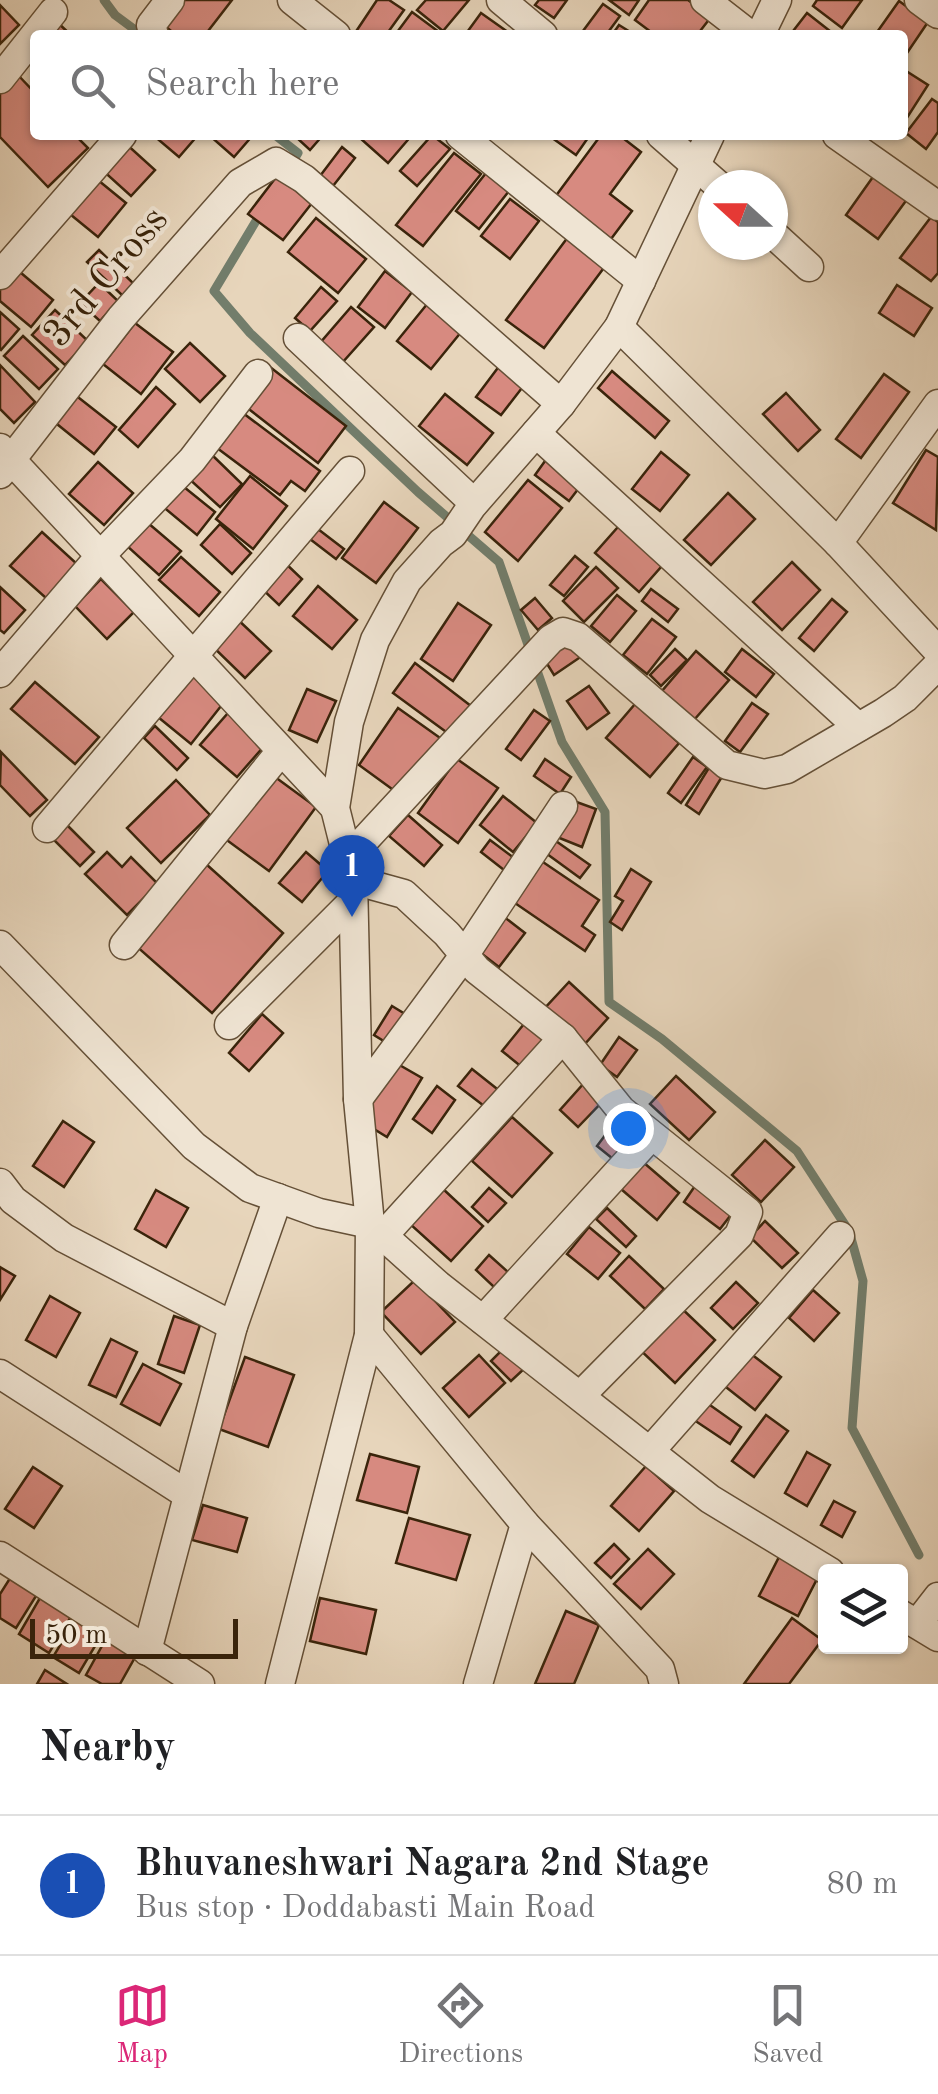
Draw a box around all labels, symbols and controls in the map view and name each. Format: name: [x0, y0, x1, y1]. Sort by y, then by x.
search box: [30, 30, 908, 140]
icon: search: [65, 58, 120, 113]
text: Search here: [145, 66, 340, 104]
north arrow: [698, 170, 788, 260]
street label: 3rd Cross: [37, 200, 177, 356]
pin: 1: [320, 834, 384, 917]
your location: [603, 1103, 654, 1154]
map controls: [818, 1564, 908, 1654]
button: layers: [818, 1564, 908, 1654]
scale bar: [30, 1614, 238, 1658]
text: 50 m: [45, 1622, 108, 1650]
text: Nearby: [40, 1728, 176, 1770]
text: Bhuvaneshwari Nagara 2nd Stage: [135, 1846, 709, 1884]
text: 1: [63, 1869, 82, 1901]
text: 80 m: [827, 1869, 898, 1901]
text: Bus stop · Doddabasti Main Road: [135, 1893, 595, 1925]
tab: Map: [115, 1978, 170, 2073]
tab: Directions: [399, 1978, 523, 2073]
tab: Saved: [752, 1978, 823, 2073]

